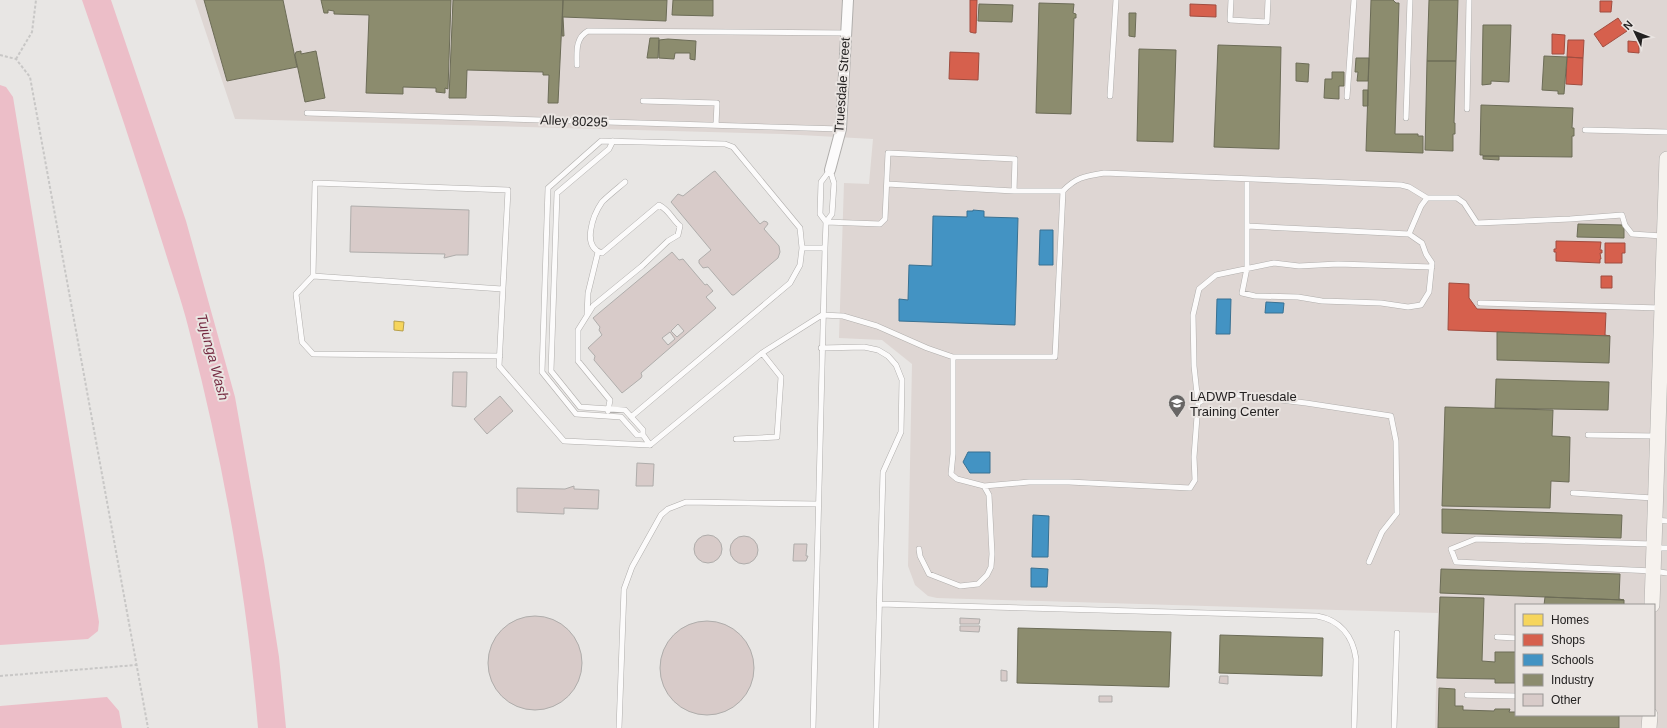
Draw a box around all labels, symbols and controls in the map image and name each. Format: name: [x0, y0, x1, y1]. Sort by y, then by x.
north arrow: [1615, 12, 1655, 52]
text: N: [1621, 18, 1635, 32]
street label: Truesdale Street: [831, 36, 853, 133]
street label: Alley 80295: [540, 112, 608, 130]
water label: Tujunga Wash: [194, 312, 232, 402]
place label: LADWP Truesdale Training Center: [1190, 389, 1297, 419]
school or university icon: LADWP Truesdale Training Center: [1167, 393, 1187, 418]
legend: [1515, 604, 1655, 716]
text: Homes: [1551, 613, 1589, 627]
text: Shops: [1551, 633, 1585, 647]
text: Schools: [1551, 653, 1594, 667]
text: Industry: [1551, 673, 1594, 687]
text: Other: [1551, 693, 1581, 707]

